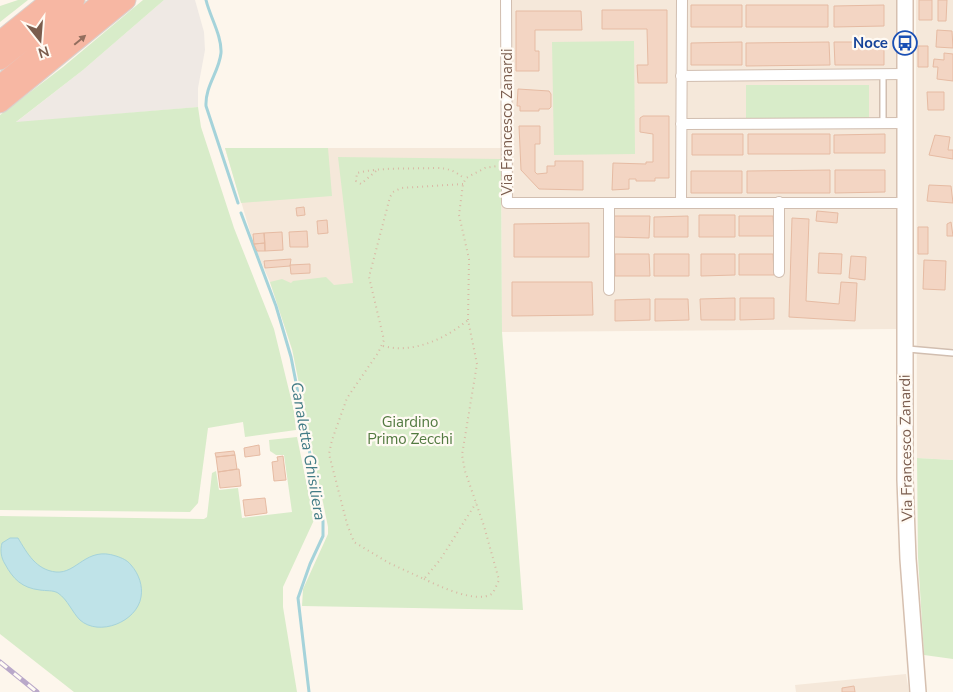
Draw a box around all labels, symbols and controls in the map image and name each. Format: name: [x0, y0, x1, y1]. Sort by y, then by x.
north arrow: [15, 15, 65, 65]
bus stop icon: Noce: [892, 30, 918, 56]
place label: Noce: [853, 33, 888, 53]
one-way arrow: [73, 34, 86, 45]
text: N: [36, 41, 51, 63]
street label: Via Francesco Zanardi: [497, 48, 517, 197]
street label: Via Francesco Zanardi: [895, 374, 917, 523]
water label: Canaletta Ghisiliera: [285, 380, 331, 522]
park label: Giardino Primo Zecchi: [367, 412, 453, 449]

